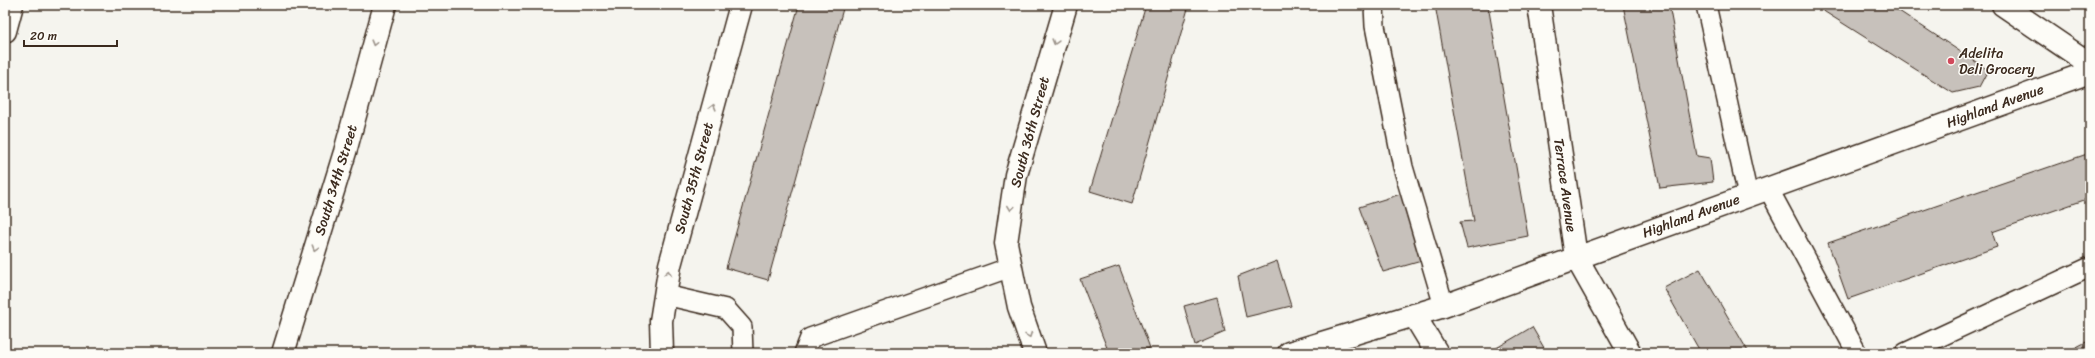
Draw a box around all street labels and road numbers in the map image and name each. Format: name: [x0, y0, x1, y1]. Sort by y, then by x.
street label: South 36th Street: [1003, 74, 1057, 190]
street label: Highland Avenue: [1943, 77, 2047, 135]
street label: South 35th Street: [667, 119, 721, 237]
street label: South 34th Street: [307, 121, 365, 239]
street label: Terrace Avenue: [1546, 137, 1584, 234]
street label: Highland Avenue: [1639, 187, 1743, 245]

